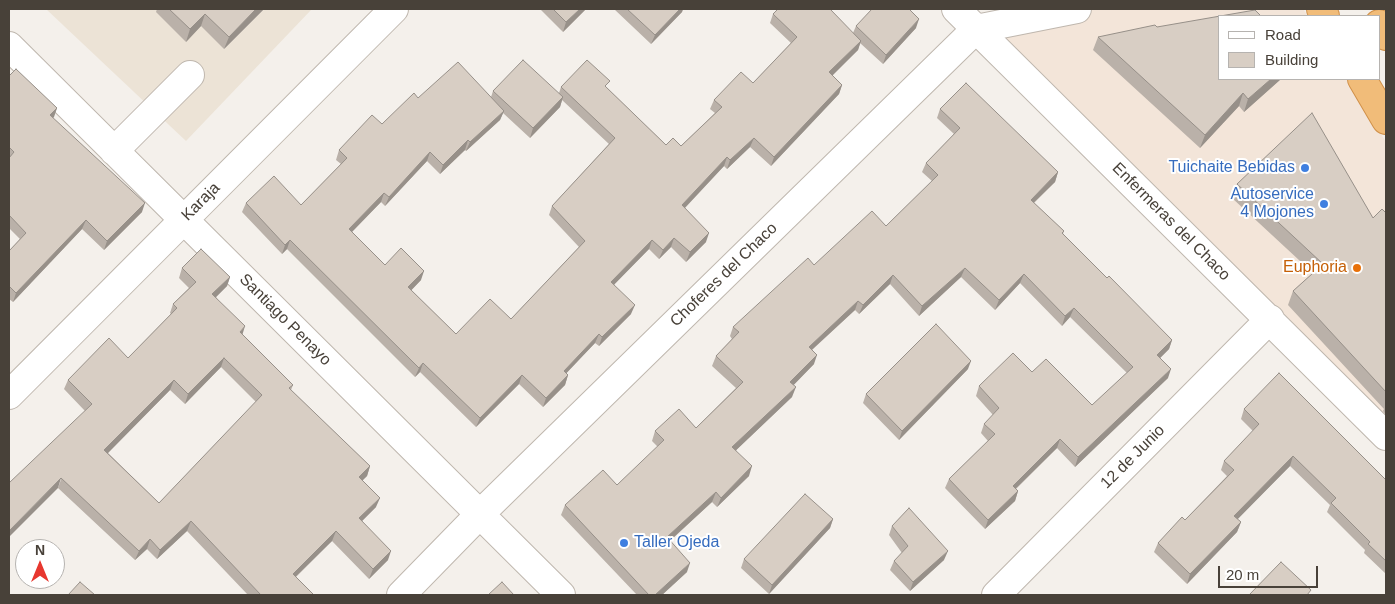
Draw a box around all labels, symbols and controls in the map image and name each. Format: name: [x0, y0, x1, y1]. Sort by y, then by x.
legend: [1218, 15, 1380, 80]
text: Road: [1265, 26, 1301, 43]
text: Building: [1265, 51, 1318, 68]
place label: Tuichaite Bebidas: [1168, 158, 1295, 178]
street label: Enfermeras del Chaco: [1108, 159, 1234, 285]
marker: Tuichaite Bebidas: [1299, 162, 1311, 174]
street label: Karaja: [178, 179, 224, 225]
place label: Autoservice 4 Mojones: [1230, 185, 1314, 223]
marker: Autoservice 4 Mojones: [1318, 198, 1330, 210]
street label: Choferes del Chaco: [666, 219, 782, 331]
place label: Euphoria: [1283, 258, 1347, 278]
marker: Euphoria: [1351, 262, 1363, 274]
street label: Santiago Penayo: [235, 270, 335, 370]
street label: 12 de Junio: [1097, 421, 1169, 493]
place label: Taller Ojeda: [634, 533, 719, 553]
marker: Taller Ojeda: [618, 537, 630, 549]
north arrow: [15, 539, 65, 589]
text: N: [35, 542, 45, 558]
scale bar: [1220, 556, 1320, 588]
text: 20 m: [1226, 566, 1259, 583]

